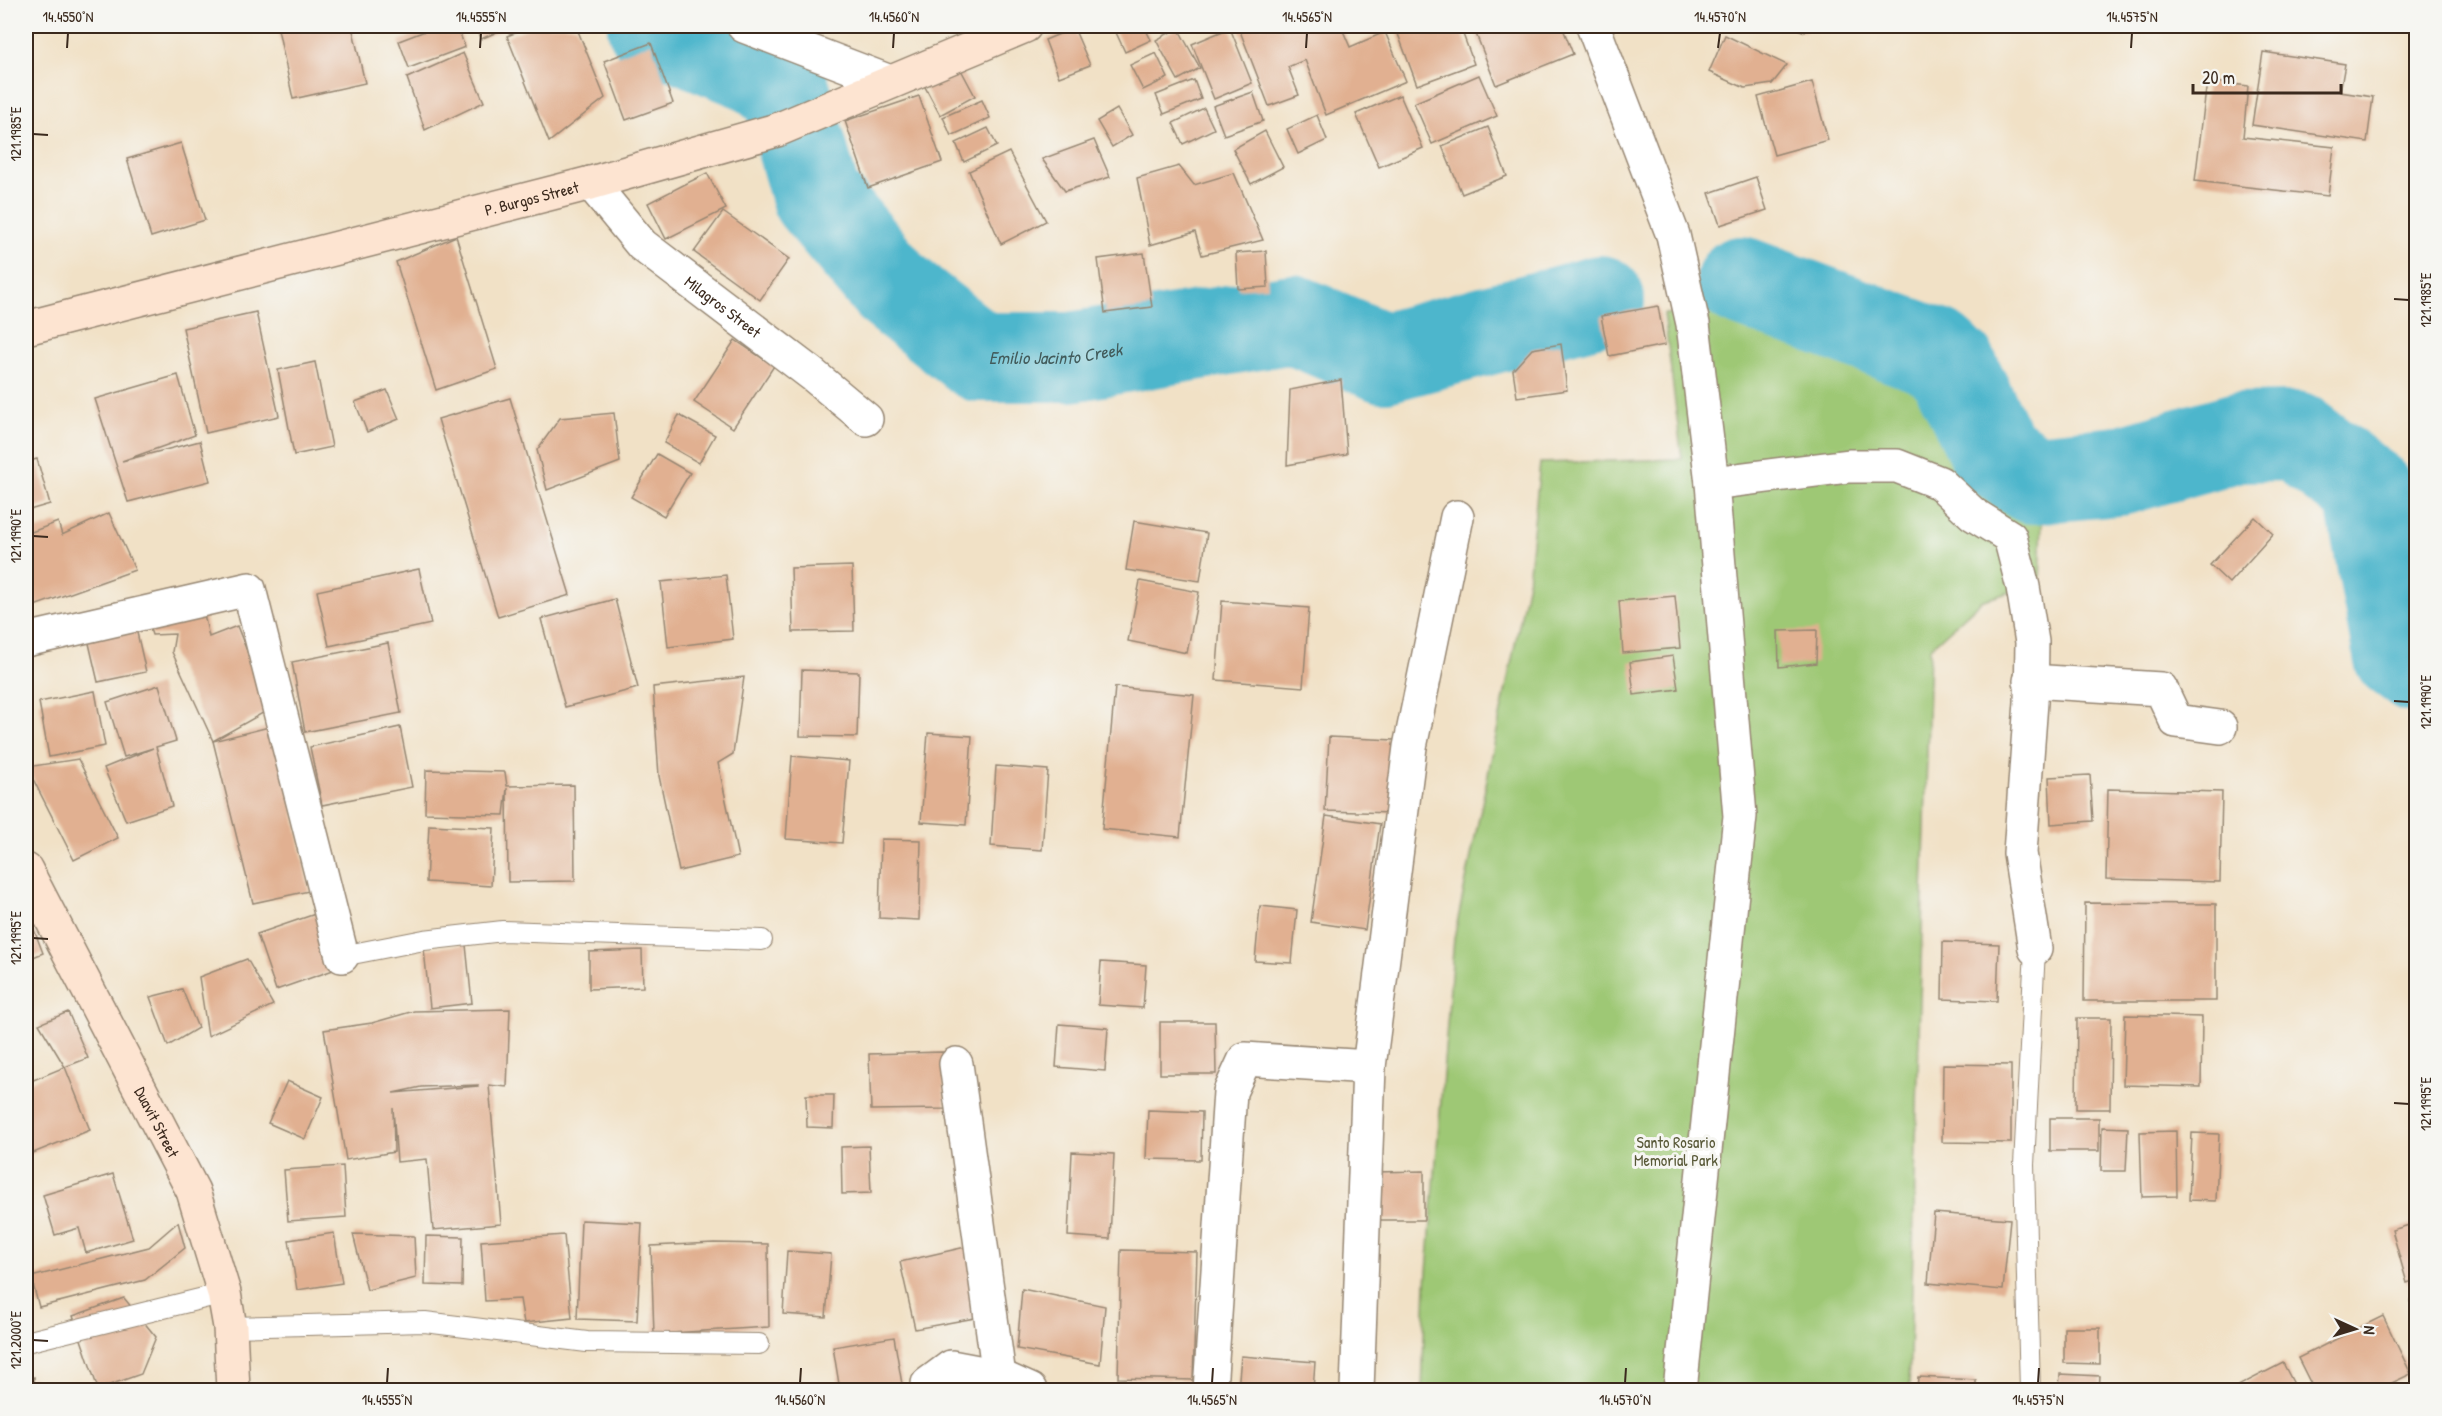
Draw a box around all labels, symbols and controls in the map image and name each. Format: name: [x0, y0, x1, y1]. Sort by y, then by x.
text: 14.4550°N: [43, 6, 93, 27]
text: 14.4555°N: [456, 6, 506, 27]
text: 14.4560°N: [869, 6, 919, 27]
text: 14.4565°N: [1282, 6, 1332, 27]
text: 14.4570°N: [1694, 6, 1746, 27]
text: 14.4575°N: [2106, 6, 2158, 27]
scale bar: [2193, 57, 2342, 95]
text: 20 m: [2202, 65, 2235, 90]
text: 121.1985°E: [5, 106, 26, 162]
street label: P. Burgos Street: [482, 175, 581, 221]
street label: Milagros Street: [680, 270, 766, 343]
text: 121.1985°E: [2415, 272, 2436, 328]
water label: Emilio Jacinto Creek: [989, 336, 1125, 370]
text: 121.1990°E: [5, 508, 26, 563]
text: 121.1990°E: [2415, 674, 2436, 729]
text: 121.1995°E: [5, 911, 26, 965]
text: 121.1995°E: [2415, 1077, 2436, 1131]
street label: Duavit Street: [130, 1083, 185, 1162]
park label: Santo Rosario Memorial Park: [1634, 1131, 1718, 1171]
north arrow: [2325, 1299, 2385, 1359]
text: 121.2000°E: [5, 1310, 26, 1369]
text: N: [2359, 1325, 2381, 1336]
text: 14.4555°N: [362, 1389, 412, 1410]
text: 14.4560°N: [775, 1389, 825, 1410]
text: 14.4565°N: [1187, 1389, 1237, 1410]
text: 14.4570°N: [1599, 1389, 1651, 1410]
text: 14.4575°N: [2012, 1389, 2064, 1410]

